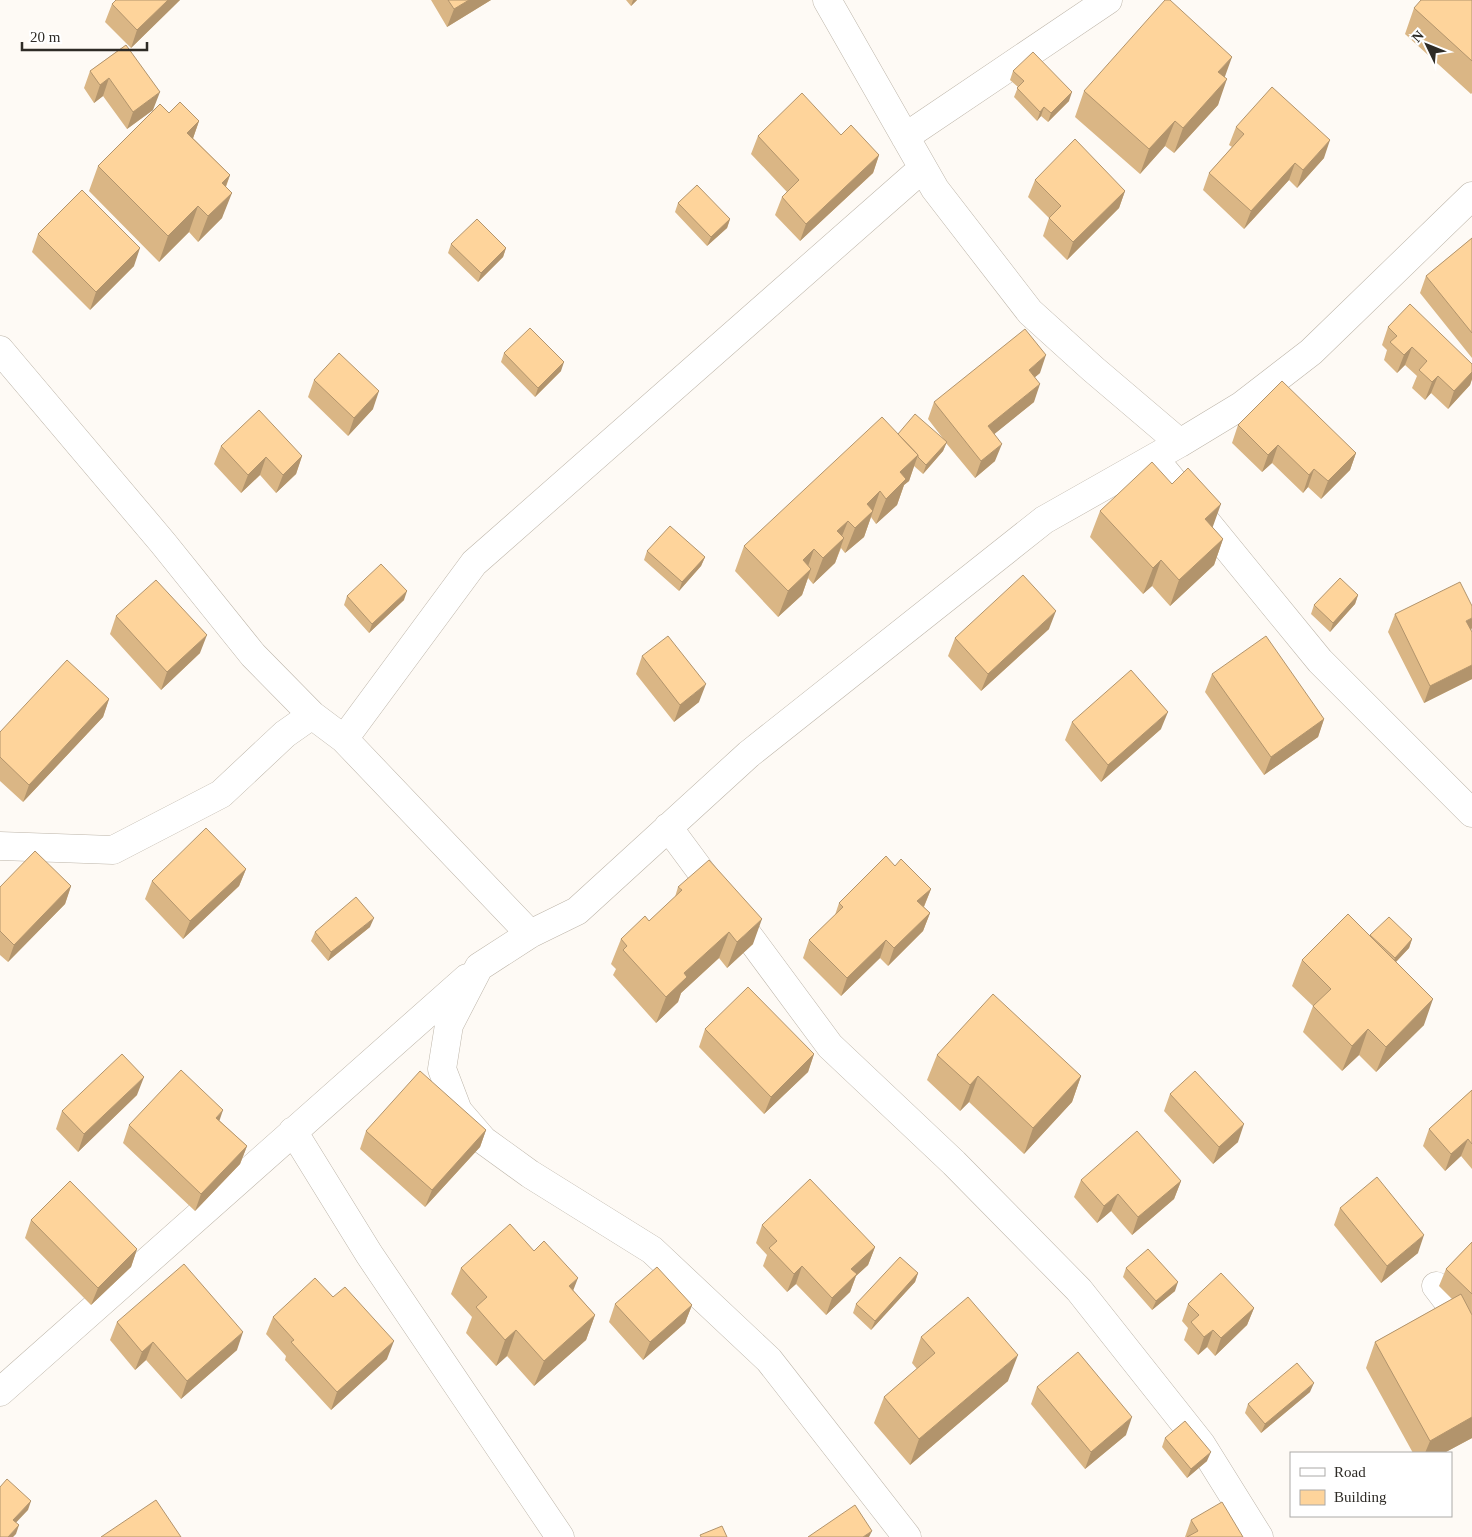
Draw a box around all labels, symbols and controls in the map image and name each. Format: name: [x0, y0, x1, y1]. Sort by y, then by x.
scale bar: [22, 20, 148, 52]
north arrow: [1402, 20, 1452, 70]
text: N: [1409, 28, 1427, 45]
text: 20 m: [30, 29, 61, 45]
legend: [1290, 1452, 1452, 1517]
text: Road: [1334, 1464, 1366, 1480]
text: Building: [1334, 1489, 1387, 1505]

